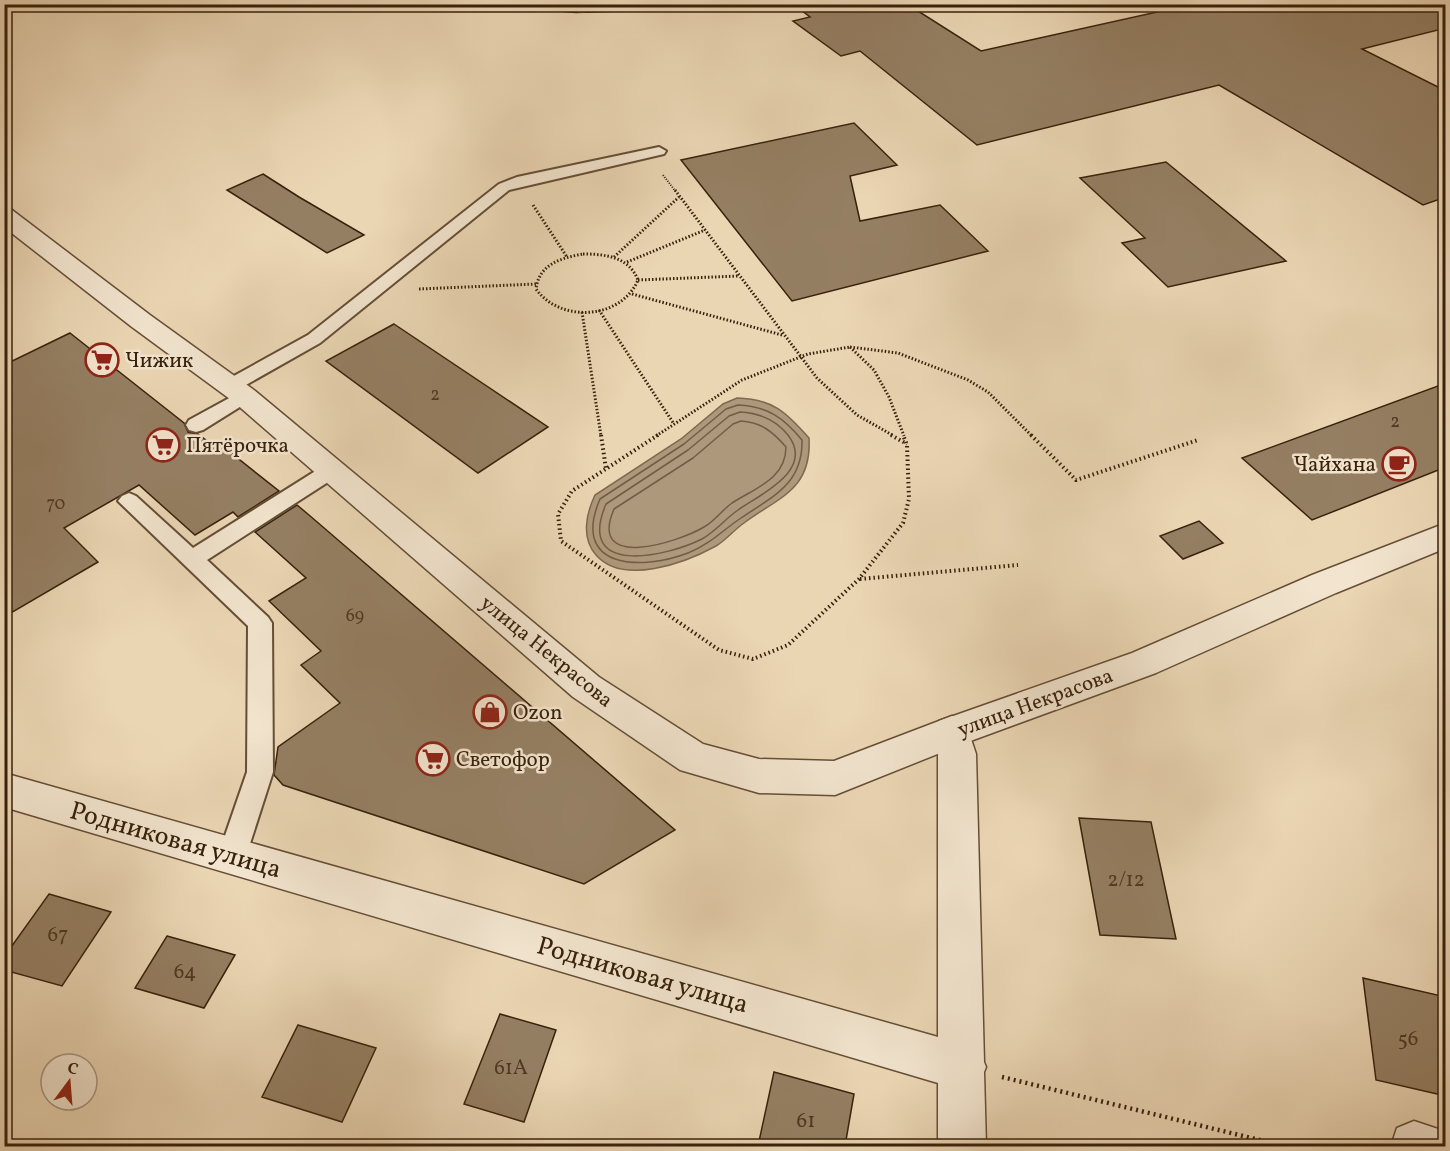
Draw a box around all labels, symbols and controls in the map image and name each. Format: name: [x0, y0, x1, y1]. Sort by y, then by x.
supermarket icon: Чижик: [84, 342, 120, 378]
place label: Чижик: [125, 347, 193, 376]
house number: 2: [430, 383, 440, 408]
house number: 2: [1390, 410, 1400, 435]
supermarket icon: Пятёрочка: [145, 427, 181, 463]
place label: Пятёрочка: [186, 432, 289, 461]
cafe icon: Чайхана: [1381, 446, 1417, 482]
place label: Чайхана: [1293, 451, 1376, 480]
house number: 70: [47, 492, 66, 517]
street label: улица Некрасова: [473, 589, 619, 715]
house number: 69: [346, 604, 364, 629]
street label: улица Некрасова: [954, 662, 1117, 745]
shop icon: Ozon: [472, 694, 508, 730]
place label: Ozon: [513, 699, 563, 728]
supermarket icon: Светофор: [415, 741, 451, 777]
place label: Светофор: [456, 746, 550, 775]
street label: Родниковая улица: [65, 793, 285, 888]
house number: 2/12: [1107, 866, 1145, 895]
house number: 67: [48, 921, 68, 950]
street label: Родниковая улица: [532, 928, 752, 1023]
house number: 64: [174, 958, 196, 987]
house number: 56: [1398, 1025, 1418, 1054]
north arrow: [39, 1052, 99, 1112]
house number: 61А: [494, 1054, 528, 1083]
text: С: [65, 1058, 81, 1081]
house number: 61: [797, 1107, 815, 1136]

